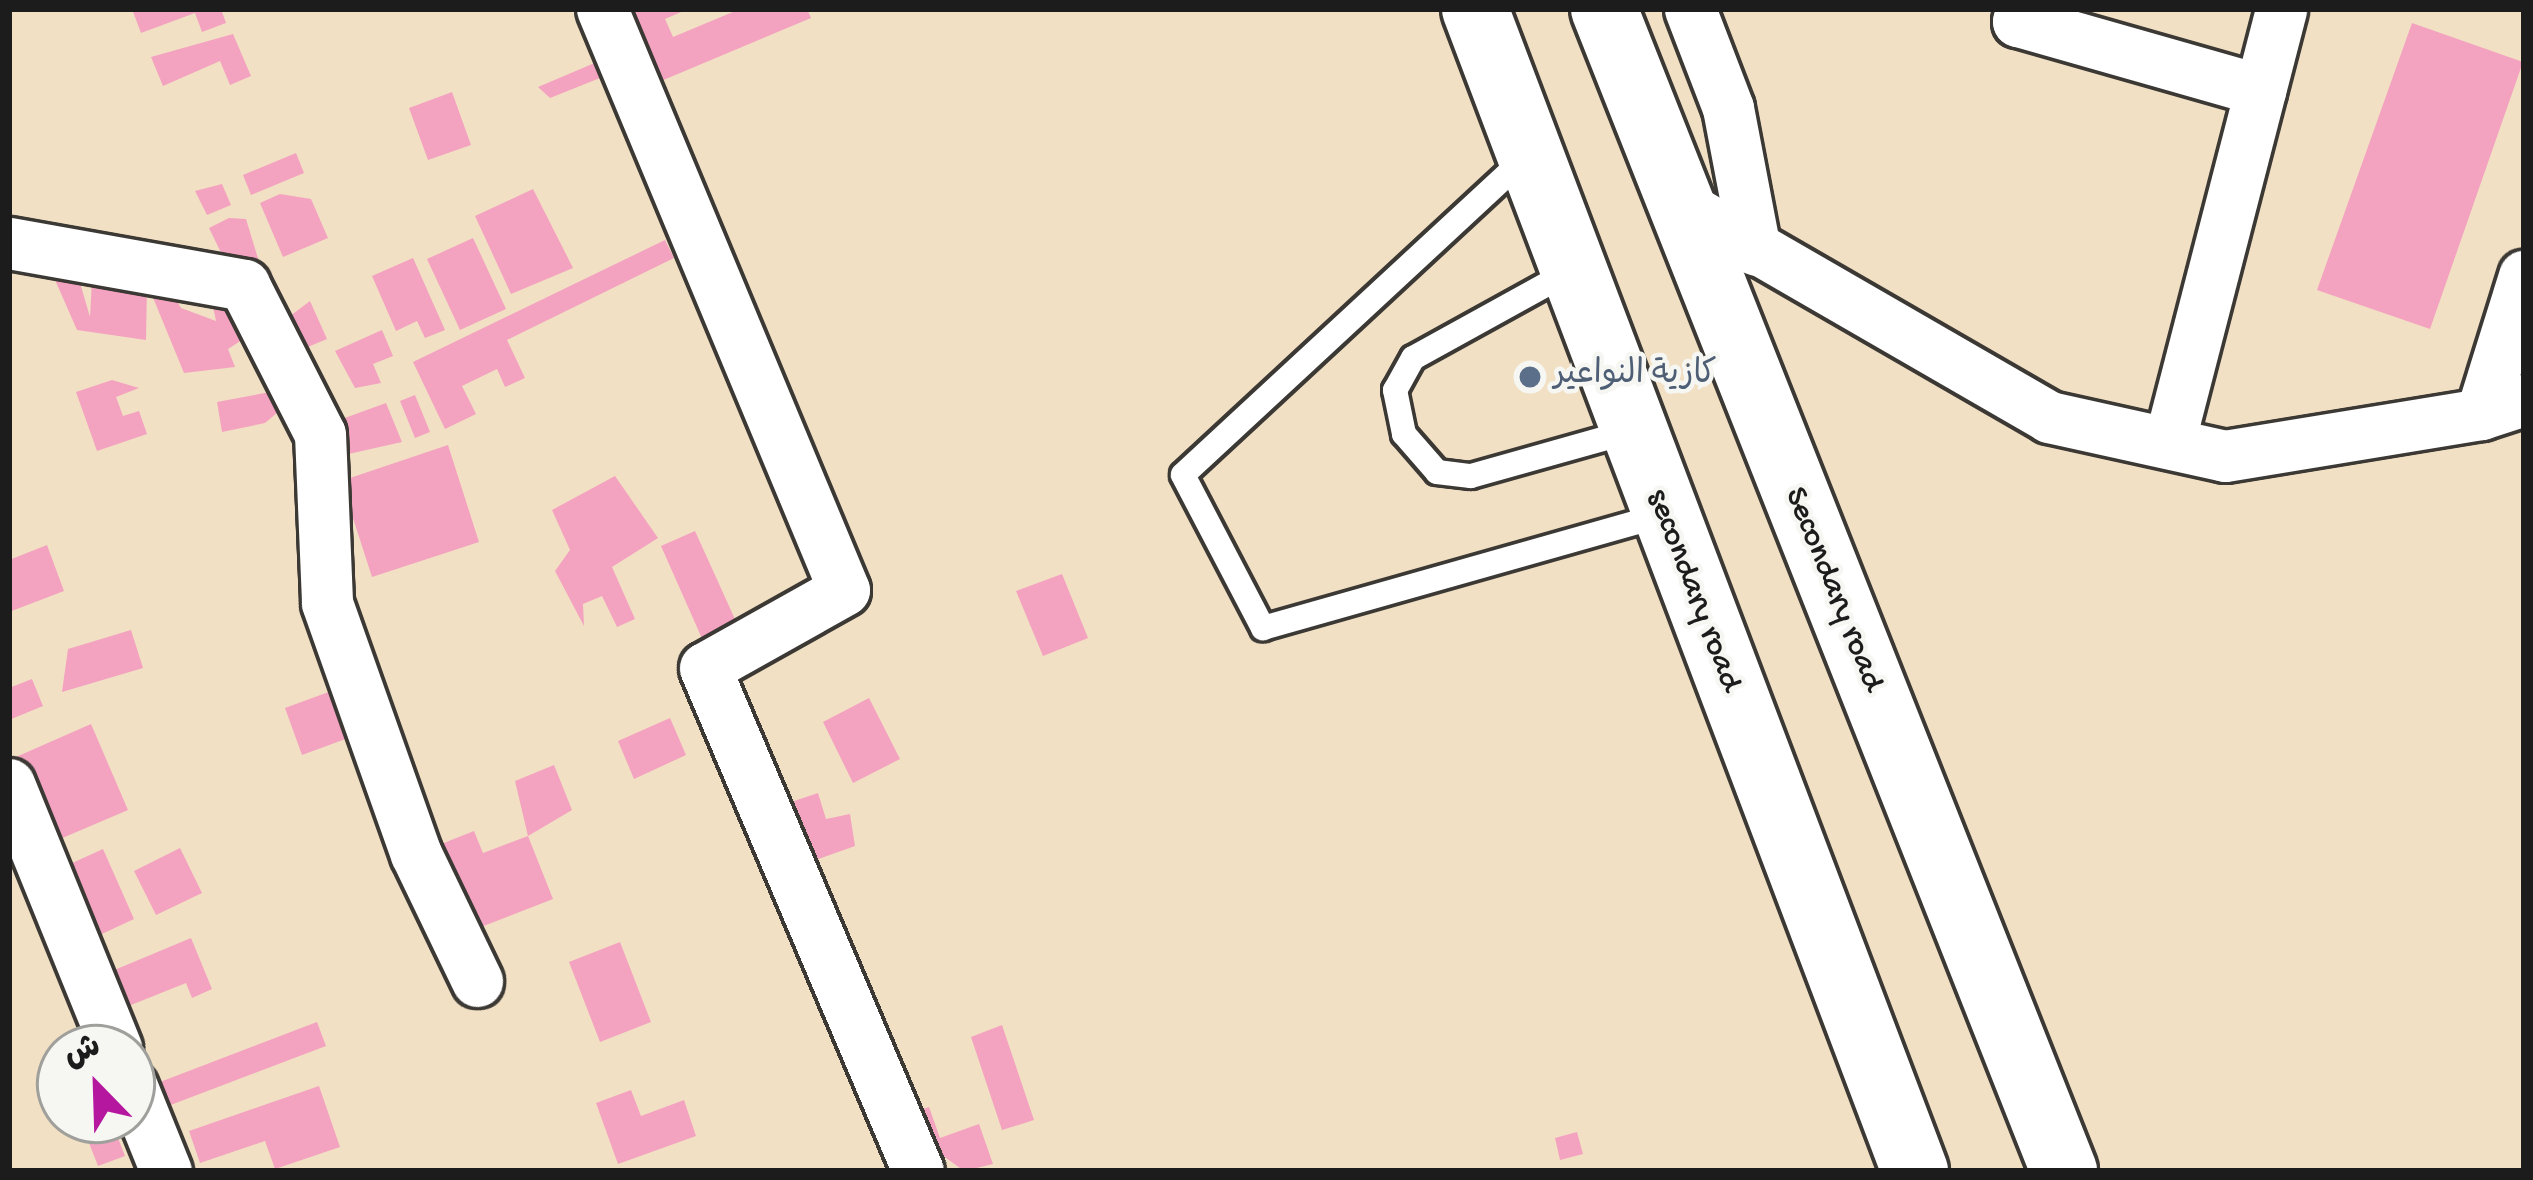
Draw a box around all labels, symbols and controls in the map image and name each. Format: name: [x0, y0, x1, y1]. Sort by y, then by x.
place label: كازية النواعير: [1554, 357, 1717, 397]
marker: كازية النواعير: [1517, 364, 1543, 390]
street label: Secondary road: [1773, 482, 1891, 698]
street label: secondary road: [1635, 484, 1749, 698]
north arrow: [36, 1024, 156, 1144]
text: ش: [59, 1029, 107, 1078]

